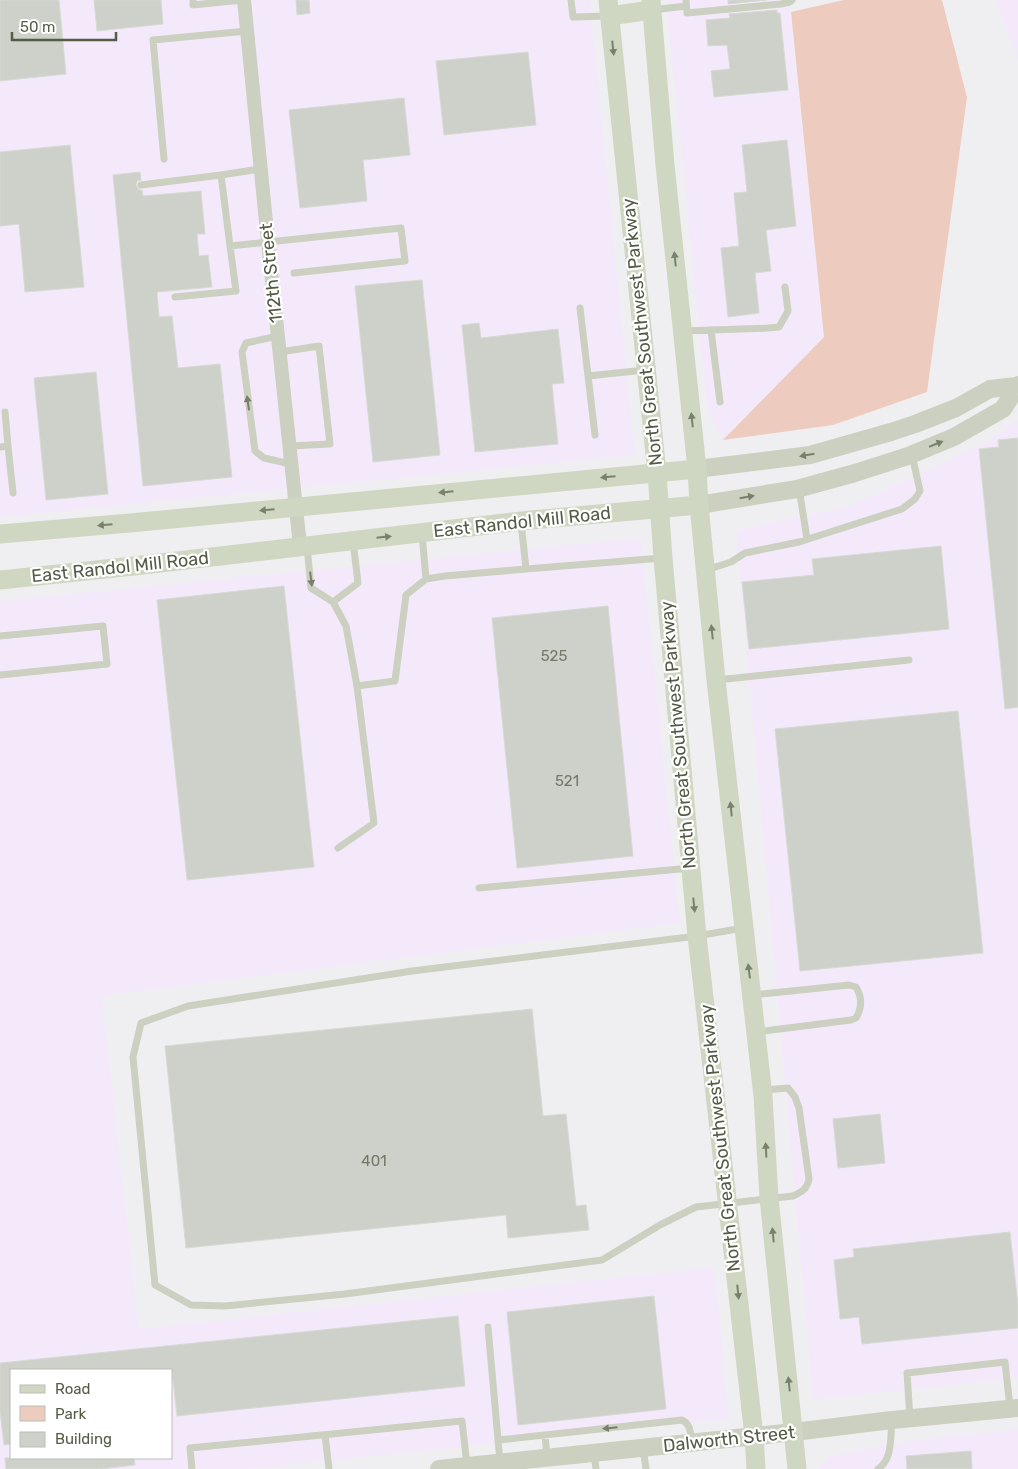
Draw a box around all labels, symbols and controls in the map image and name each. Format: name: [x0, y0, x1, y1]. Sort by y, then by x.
scale bar: [12, 10, 116, 42]
text: 50 m: [20, 18, 55, 36]
one-way arrow: [609, 41, 617, 57]
street label: North Great Southwest Parkway: [617, 197, 667, 467]
street label: 112th Street: [255, 222, 287, 324]
one-way arrow: [670, 250, 678, 266]
one-way arrow: [244, 394, 252, 410]
one-way arrow: [688, 412, 696, 428]
one-way arrow: [929, 440, 944, 447]
one-way arrow: [799, 451, 815, 459]
one-way arrow: [600, 473, 616, 481]
one-way arrow: [438, 488, 454, 496]
one-way arrow: [739, 493, 755, 501]
street label: East Randol Mill Road: [432, 502, 612, 542]
one-way arrow: [259, 506, 275, 514]
one-way arrow: [97, 521, 113, 529]
one-way arrow: [376, 533, 392, 541]
street label: East Randol Mill Road: [30, 547, 210, 587]
one-way arrow: [307, 572, 315, 588]
street label: North Great Southwest Parkway: [655, 600, 701, 870]
one-way arrow: [707, 623, 715, 639]
house number: 525: [541, 647, 567, 665]
house number: 521: [555, 772, 579, 790]
one-way arrow: [727, 801, 735, 817]
one-way arrow: [690, 897, 698, 913]
one-way arrow: [745, 962, 753, 978]
street label: North Great Southwest Parkway: [695, 1003, 745, 1273]
one-way arrow: [762, 1141, 770, 1157]
house number: 401: [361, 1152, 387, 1170]
one-way arrow: [769, 1226, 777, 1242]
one-way arrow: [734, 1285, 742, 1301]
legend: [10, 1369, 172, 1459]
one-way arrow: [785, 1375, 793, 1391]
text: Road: [55, 1380, 91, 1398]
text: Park: [55, 1405, 86, 1423]
street label: Dalworth Street: [662, 1421, 796, 1457]
one-way arrow: [602, 1424, 618, 1432]
text: Building: [55, 1430, 112, 1448]

